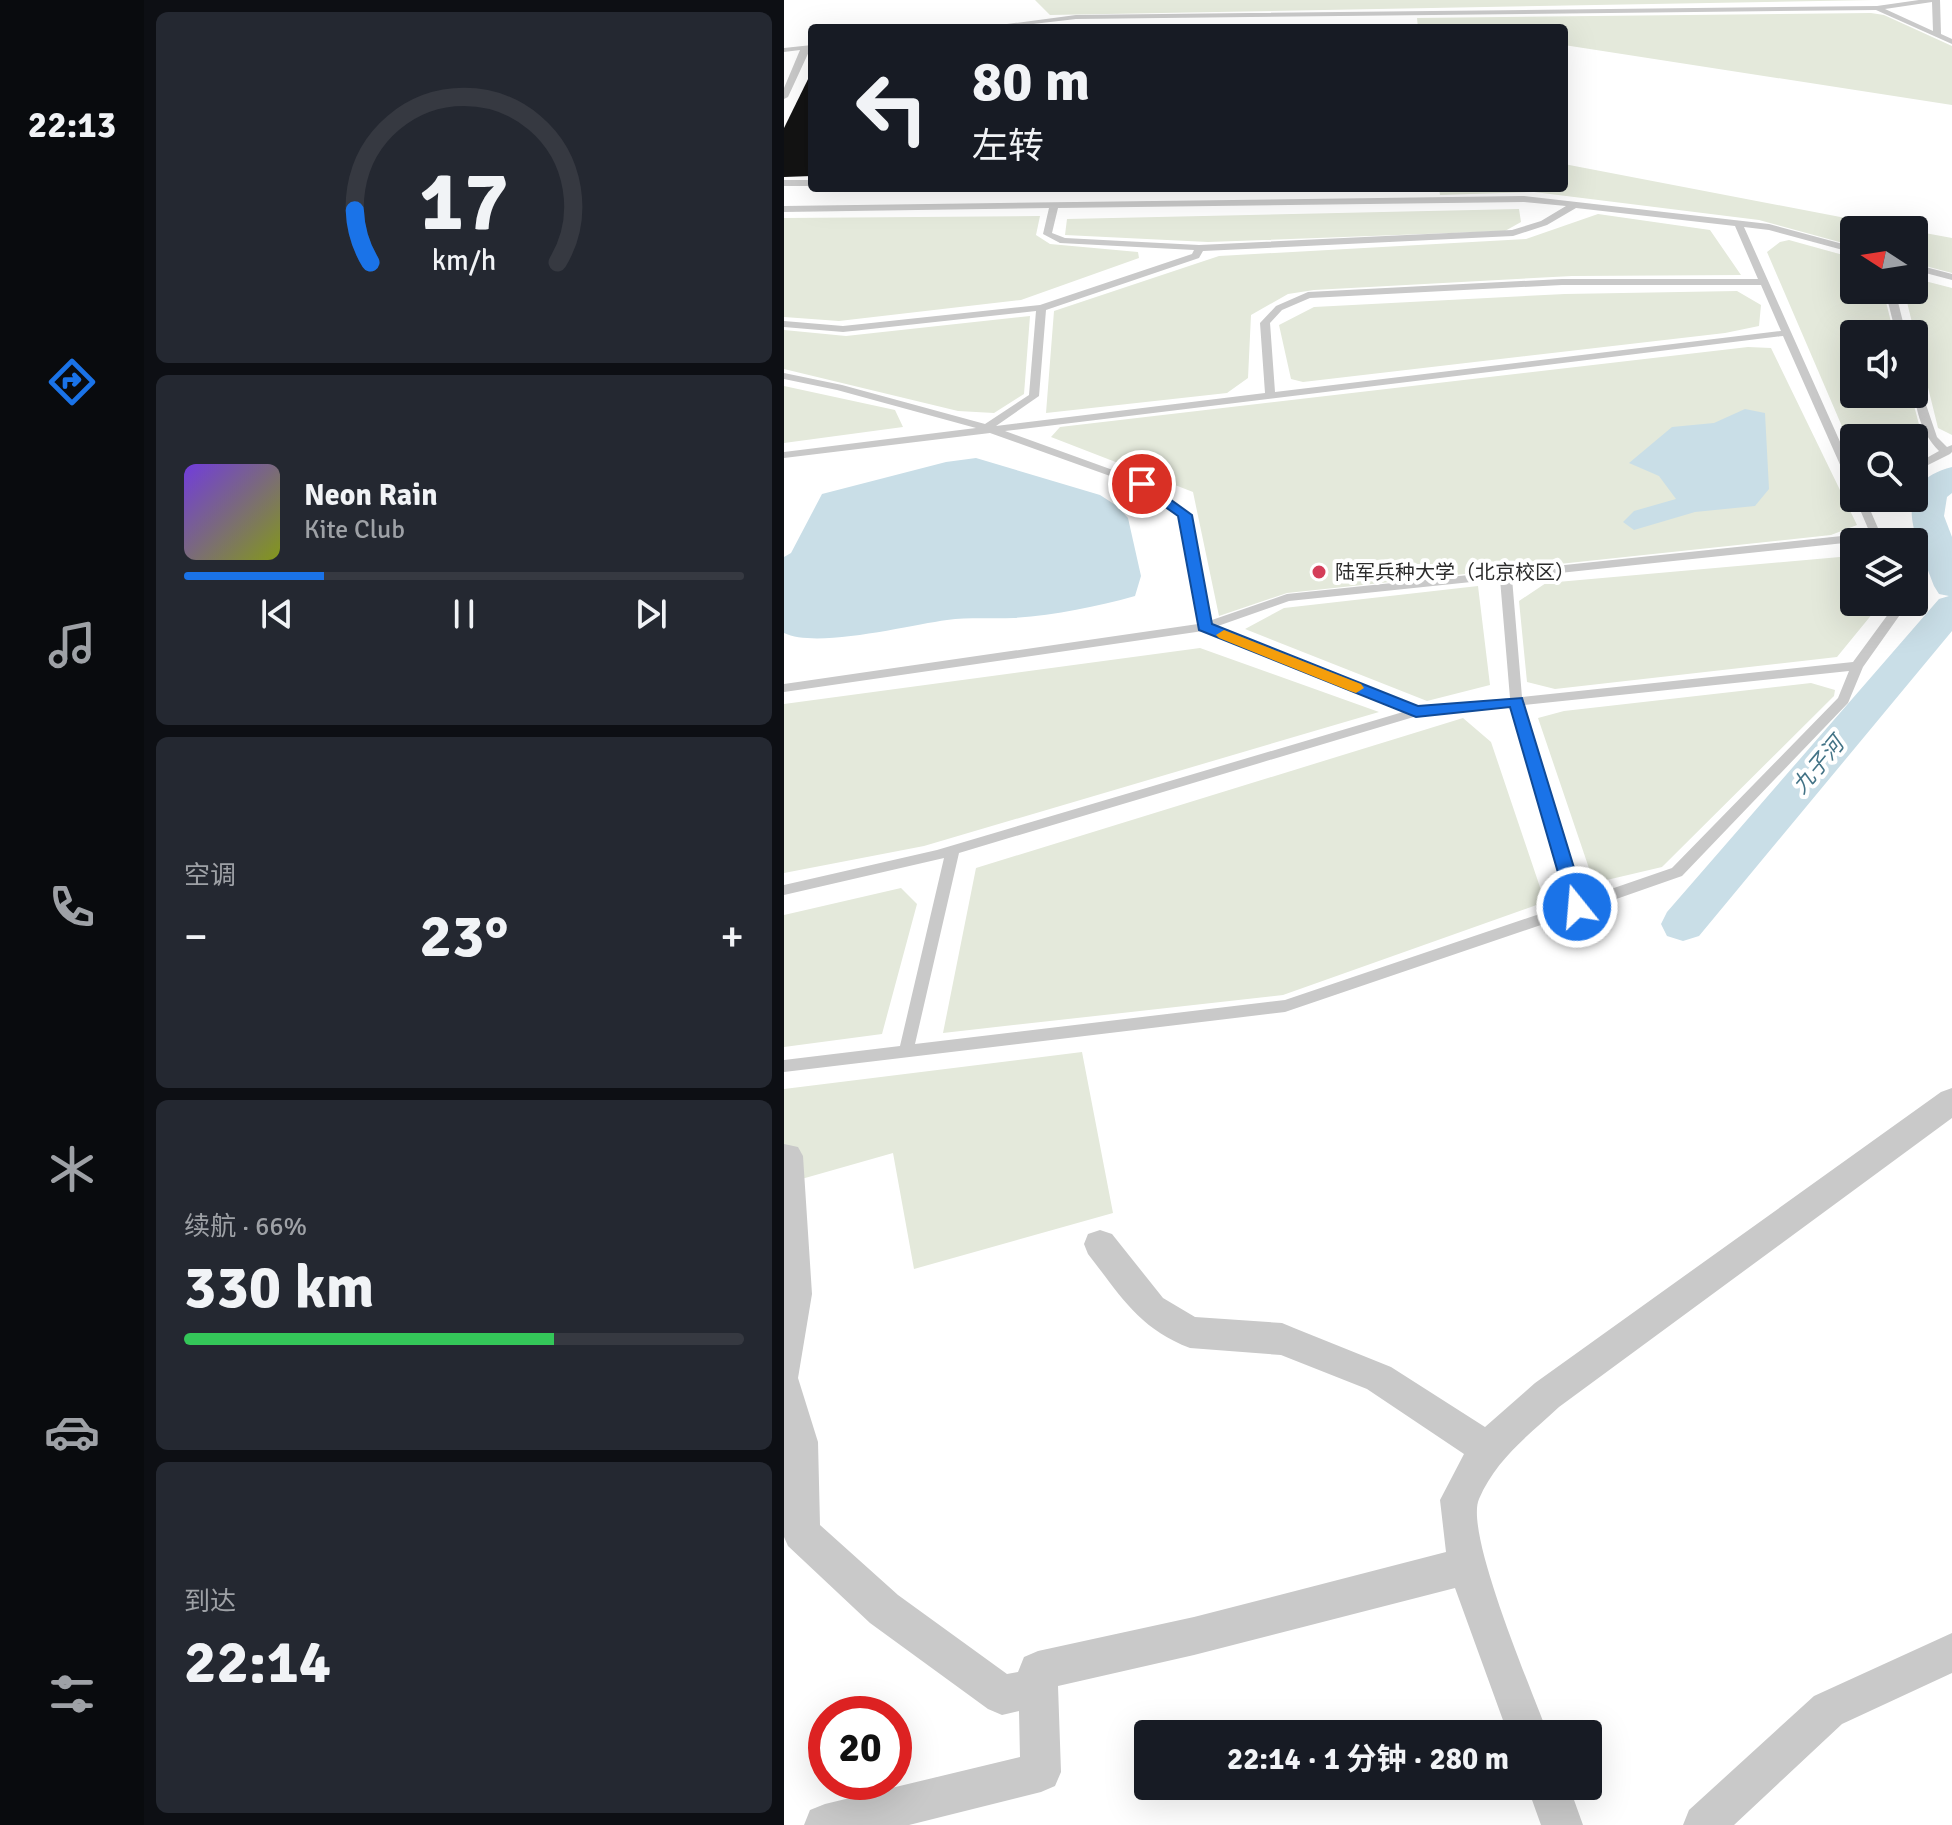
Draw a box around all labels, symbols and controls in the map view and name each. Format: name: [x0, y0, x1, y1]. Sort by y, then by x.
text: 80 m: [972, 47, 1090, 116]
icon: left: [840, 56, 944, 160]
text: 22:13: [28, 103, 116, 148]
text: 左转: [972, 124, 1044, 169]
text: 17: [419, 151, 509, 253]
north arrow: [1840, 216, 1928, 304]
map controls: [1840, 216, 1928, 616]
text: km/h: [432, 243, 496, 278]
button: sound: [1840, 320, 1928, 408]
icon: directions: [44, 354, 100, 410]
button: search: [1840, 424, 1928, 512]
pin: [1108, 450, 1176, 518]
icon: arrive: [1120, 462, 1164, 506]
text: Neon Rain: [304, 477, 438, 514]
text: Kite Club: [304, 514, 405, 546]
button: layers: [1840, 528, 1928, 616]
place label: 陆军兵种大学（北京校区）: [1335, 560, 1575, 585]
marker: 陆军兵种大学（北京校区）: [1310, 563, 1328, 581]
icon: previous: [255, 592, 299, 636]
icon: pause: [442, 592, 486, 636]
icon: next: [629, 592, 673, 636]
icon: music: [44, 617, 100, 673]
water label: 九子河: [1786, 728, 1852, 799]
text: 空调: [184, 860, 236, 892]
position arrow: [1535, 865, 1619, 949]
icon: phone: [44, 879, 100, 935]
text: 23°: [420, 900, 508, 974]
text: −: [184, 910, 208, 964]
text: +: [720, 910, 744, 964]
icon: climate: [44, 1141, 100, 1197]
text: 续航 · 66%: [184, 1211, 307, 1243]
text: 330 km: [184, 1251, 374, 1325]
icon: car: [44, 1404, 100, 1460]
text: 到达: [184, 1586, 236, 1618]
text: 22:14: [184, 1626, 331, 1700]
icon: filters: [44, 1666, 100, 1722]
speed limit sign: 20: [808, 1696, 912, 1800]
text: 22:14 · 1 分钟 · 280 m: [1227, 1741, 1509, 1778]

